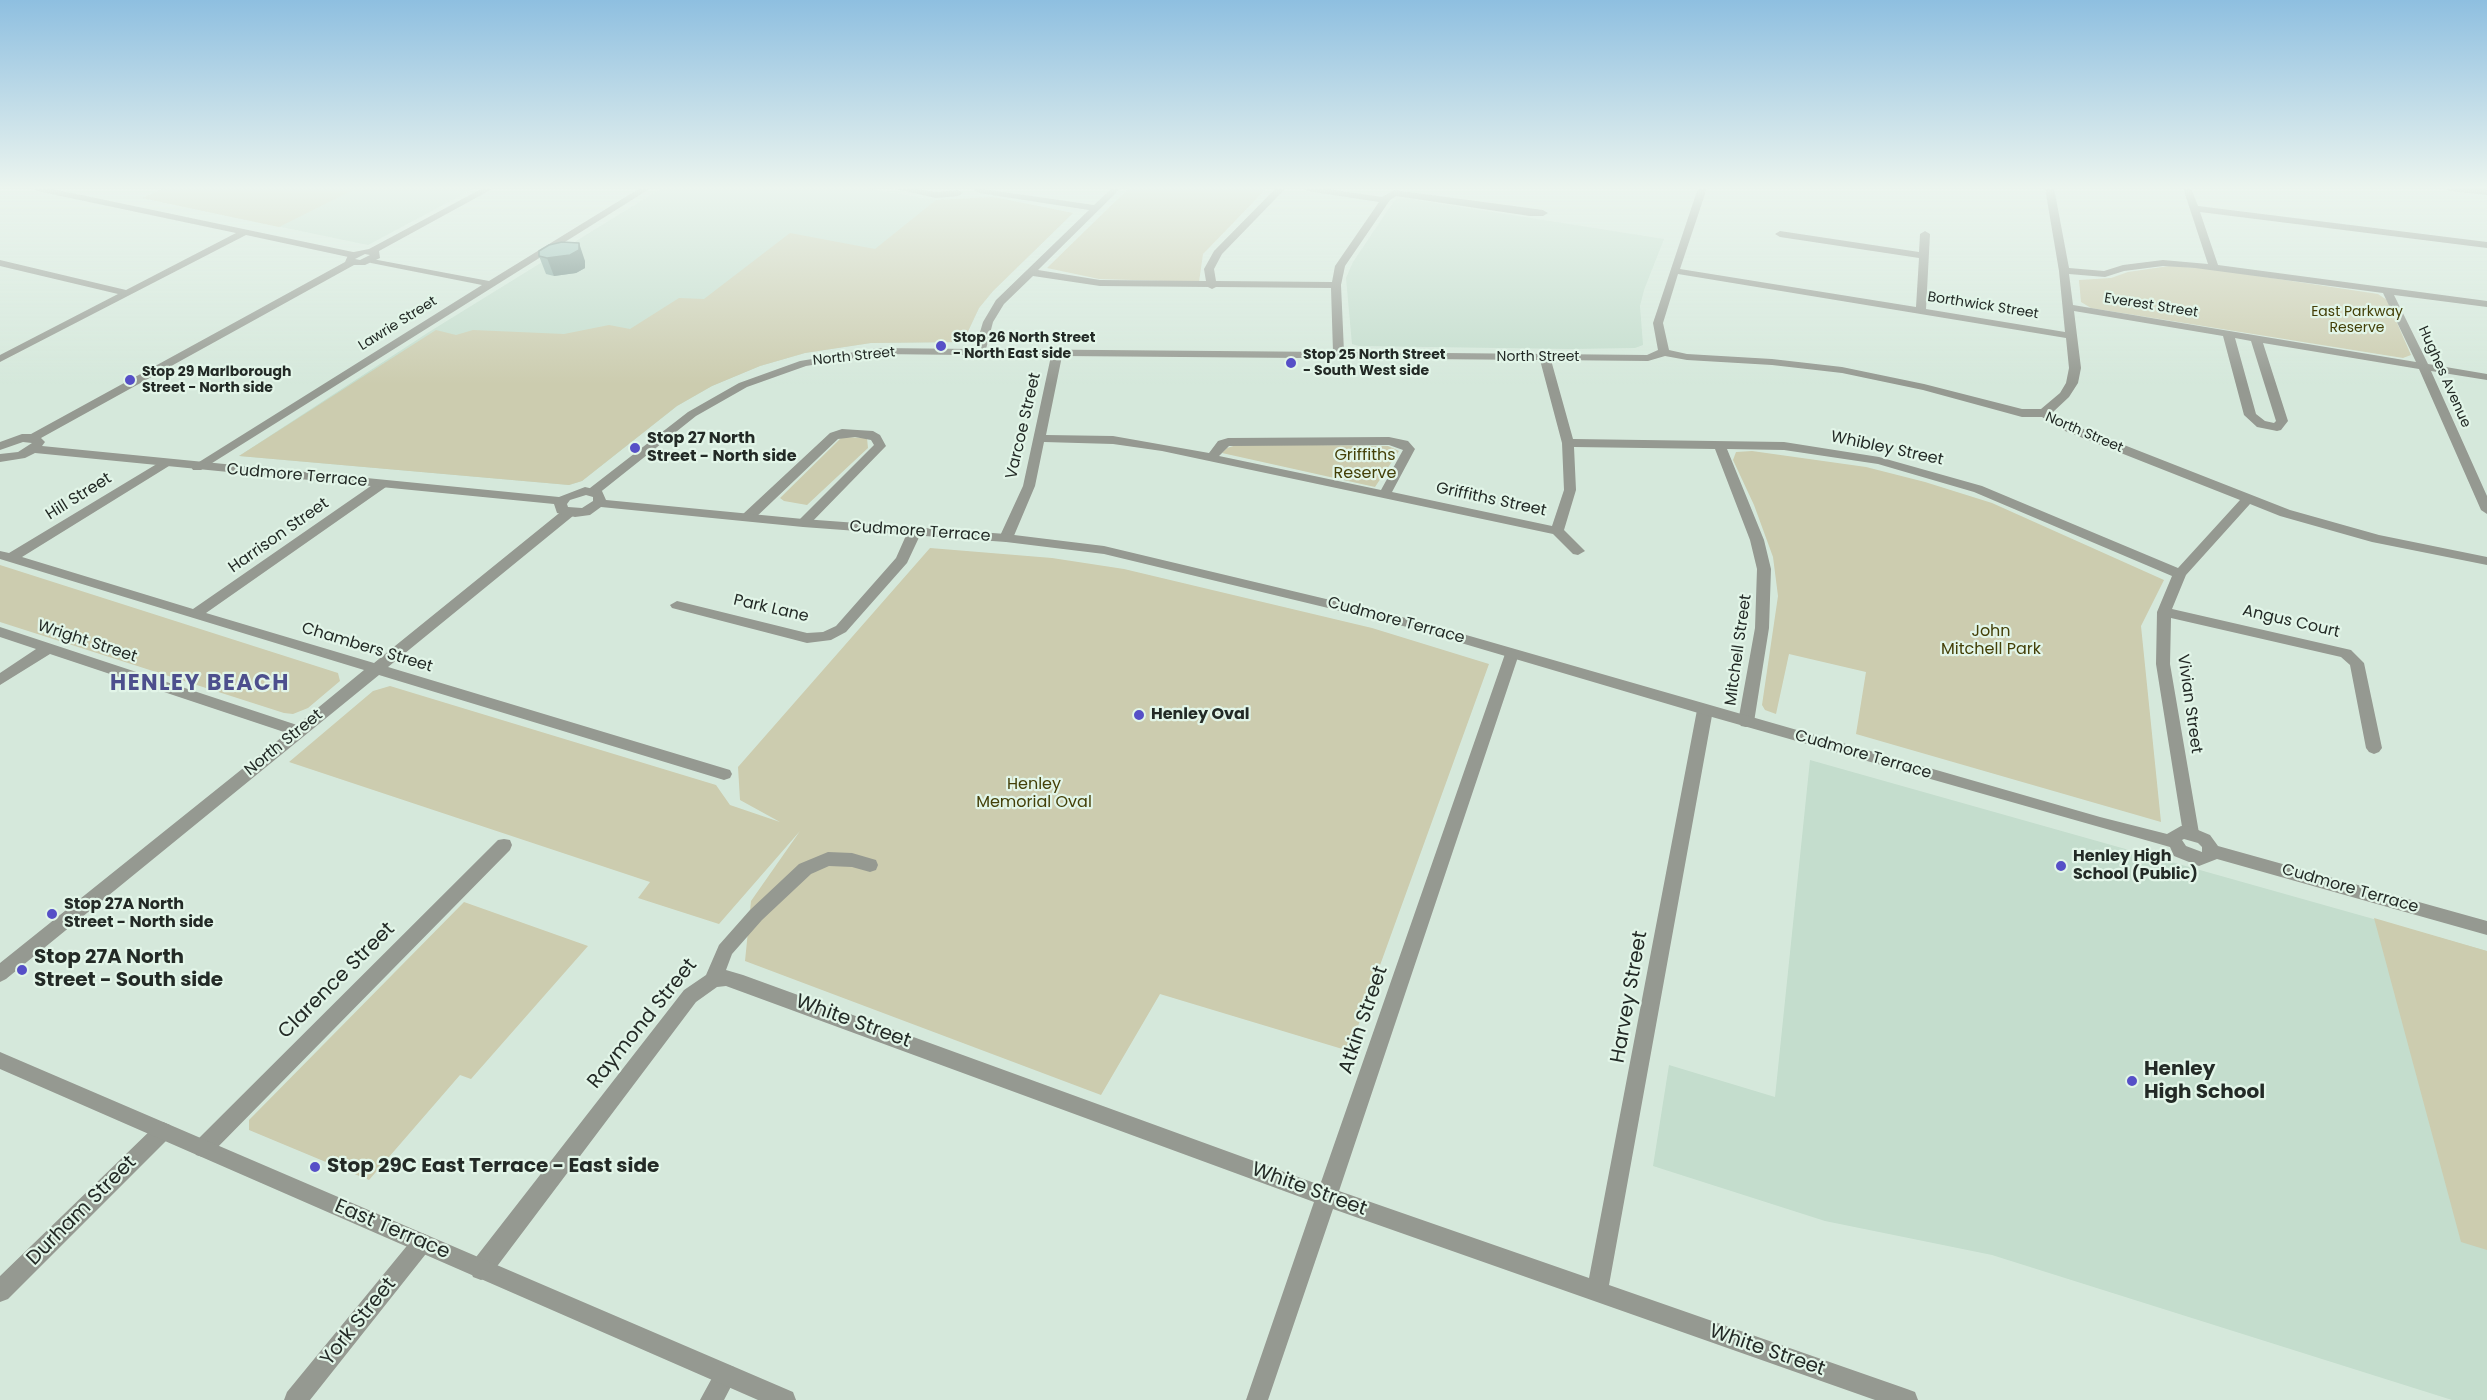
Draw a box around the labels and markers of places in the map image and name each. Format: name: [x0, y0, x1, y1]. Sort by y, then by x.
place label: Stop 26 North Street - North East side: [953, 330, 1095, 362]
marker: Stop 26 North Street - North East side: [934, 339, 948, 353]
place label: Stop 25 North Street - South West side: [1303, 347, 1445, 380]
marker: Stop 25 North Street - South West side: [1284, 356, 1298, 370]
place label: Stop 29 Marlborough Street - North side: [142, 364, 291, 396]
marker: Stop 29 Marlborough Street - North side: [123, 373, 137, 387]
place label: Stop 27 North Street - North side: [647, 429, 797, 467]
marker: Stop 27 North Street - North side: [628, 441, 642, 455]
place label: Henley Oval: [1151, 705, 1250, 725]
marker: Henley Oval: [1132, 708, 1146, 722]
place label: Henley High School (Public): [2073, 847, 2198, 885]
marker: Henley High School (Public): [2054, 859, 2068, 873]
place label: Stop 27A North Street - North side: [64, 895, 214, 933]
marker: Stop 27A North Street - North side: [45, 907, 59, 921]
place label: Stop 27A North Street - South side: [34, 946, 223, 993]
marker: Stop 27A North Street - South side: [15, 963, 29, 977]
place label: Henley High School: [2144, 1058, 2265, 1105]
marker: Henley High School: [2125, 1074, 2139, 1088]
place label: Stop 29C East Terrace - East side: [327, 1155, 659, 1179]
marker: Stop 29C East Terrace - East side: [308, 1160, 322, 1174]

